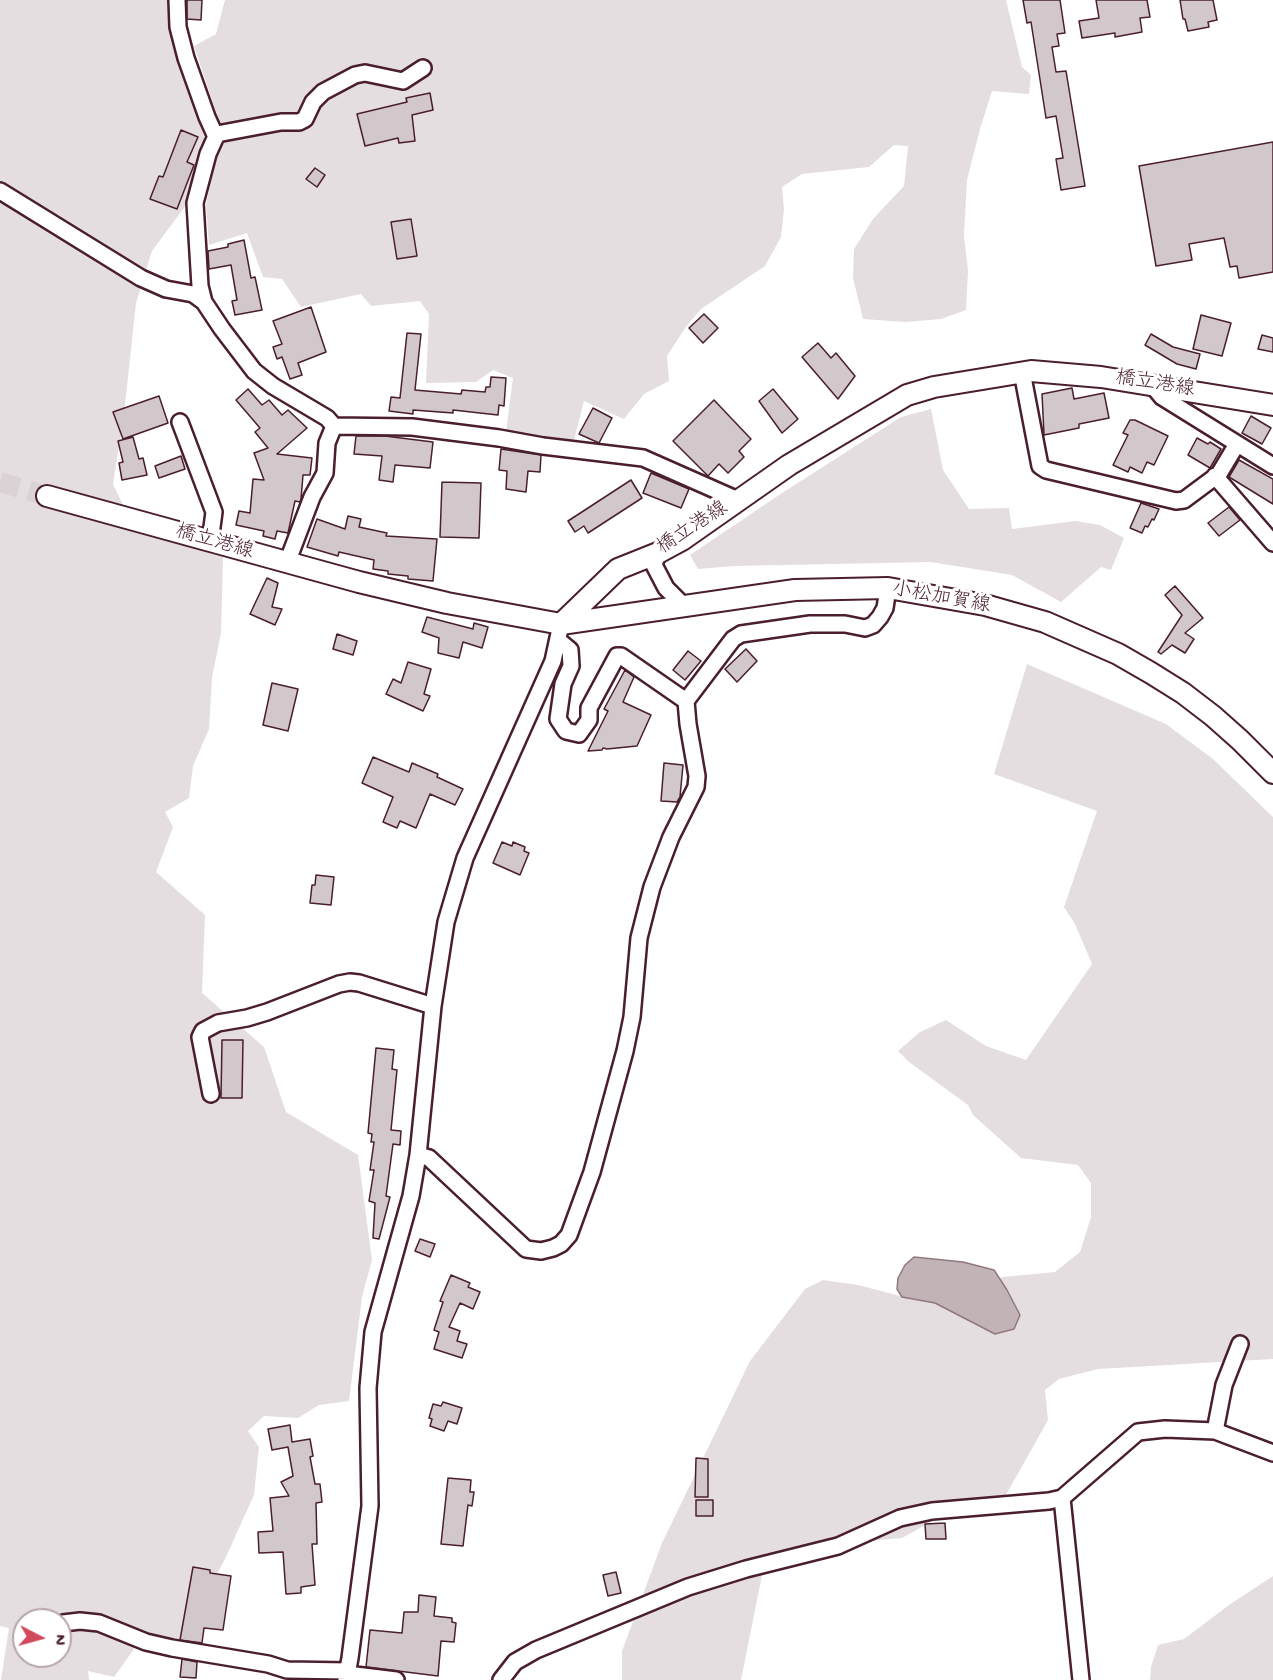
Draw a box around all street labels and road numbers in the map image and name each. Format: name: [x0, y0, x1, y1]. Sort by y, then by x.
street label: 橋立港線: [1114, 367, 1196, 403]
street label: 橋立港線: [653, 497, 733, 561]
street label: 橋立港線: [172, 520, 256, 566]
street label: 小松加賀線: [890, 578, 992, 620]

